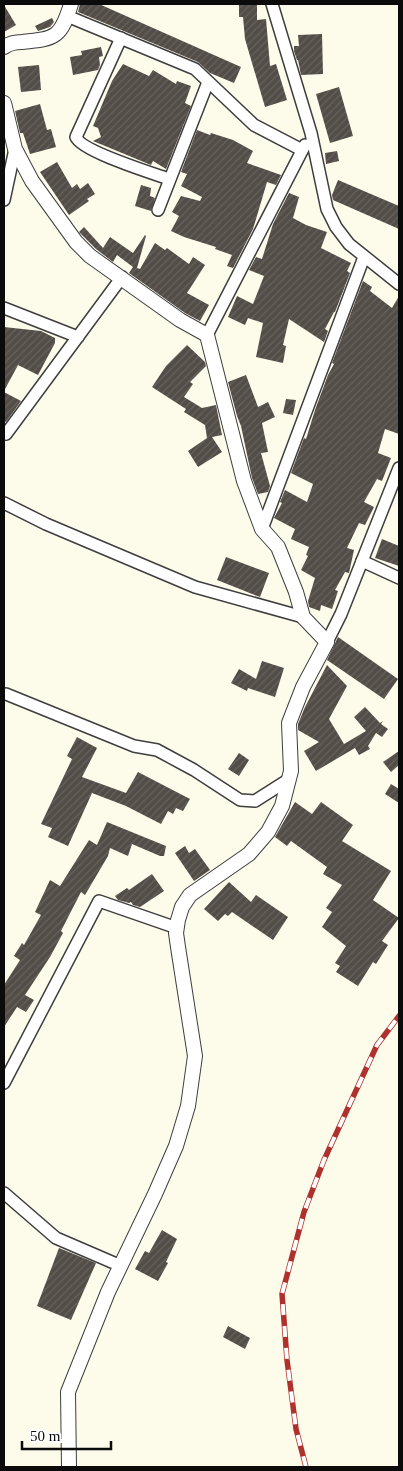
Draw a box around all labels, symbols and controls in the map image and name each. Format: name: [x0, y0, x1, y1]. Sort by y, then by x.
scale bar: [22, 1418, 111, 1450]
text: 50 m: [30, 1428, 61, 1444]

